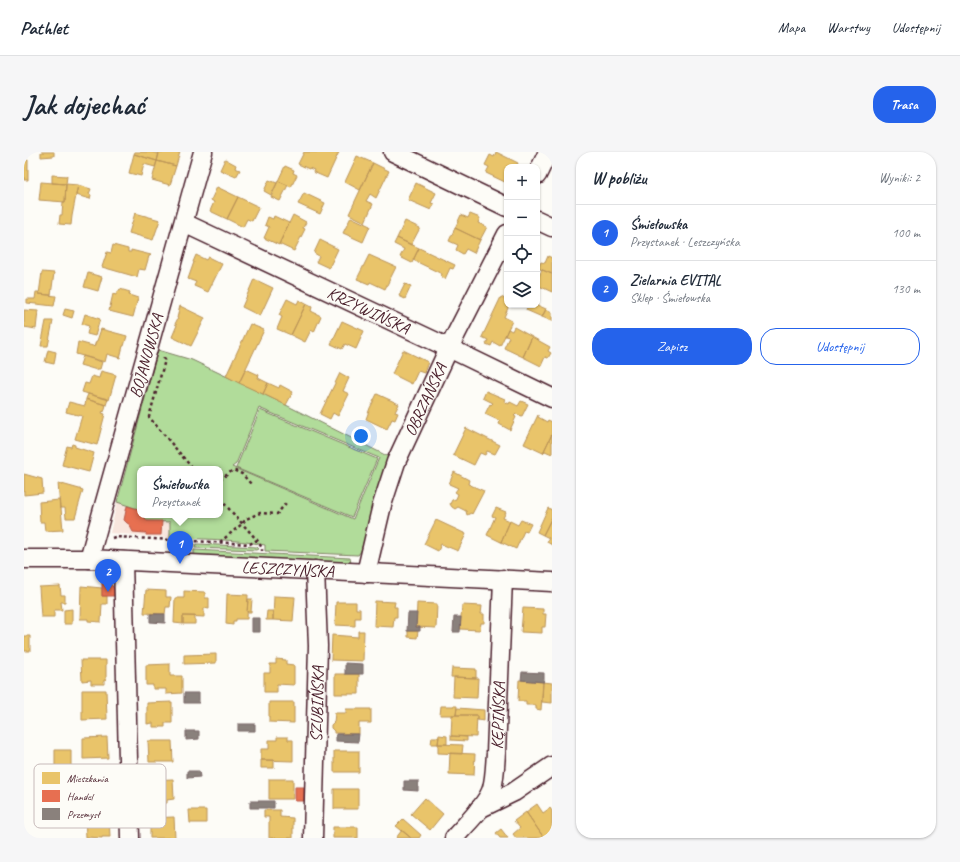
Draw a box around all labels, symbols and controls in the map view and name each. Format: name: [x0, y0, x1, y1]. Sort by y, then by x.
text: Pathlet: [20, 16, 68, 40]
text: Mapa: [778, 19, 805, 36]
text: Warstwy: [827, 19, 870, 36]
text: Udostępnij: [892, 19, 940, 36]
button: Trasa: [873, 86, 936, 123]
text: Jak dojechać: [24, 87, 145, 122]
map controls: [504, 164, 540, 308]
button: +: [504, 164, 540, 200]
text: W pobliżu: [592, 168, 647, 189]
text: Wyniki: 2: [879, 170, 920, 186]
button: −: [504, 200, 540, 236]
text: Śmiełowska: [630, 215, 687, 234]
text: 1: [602, 225, 608, 241]
text: 100 m: [892, 225, 920, 241]
text: Przystanek · Leszczyńska: [630, 234, 740, 250]
button: locate: [504, 236, 540, 272]
text: Zielarnia EVITAL: [630, 271, 721, 290]
button: layers: [504, 272, 540, 308]
text: 2: [602, 281, 608, 297]
text: 130 m: [892, 281, 920, 297]
street label: KRZYWIŃSKA: [324, 282, 414, 339]
text: Sklep · Śmiełowska: [630, 290, 710, 306]
street label: BOJANOWSKA: [125, 310, 168, 400]
button: Zapisz: [592, 328, 752, 365]
button: Udostępnij: [760, 328, 920, 365]
street label: OBRZAŃSKA: [400, 359, 452, 439]
your location: [351, 426, 371, 446]
popup: [137, 466, 223, 518]
text: Śmiełowska: [151, 475, 209, 494]
text: Przystanek: [151, 494, 200, 510]
pin: 1: [167, 531, 193, 564]
street label: LESZCZYŃSKA: [241, 557, 336, 582]
pin: 2: [95, 559, 121, 592]
street label: SZUBIŃSKA: [305, 664, 329, 742]
street label: KĘPIŃSKA: [486, 680, 510, 750]
legend: [34, 764, 166, 828]
text: Mieszkania: [67, 771, 108, 785]
text: Handel: [67, 789, 95, 803]
text: Przemysł: [67, 807, 102, 821]

